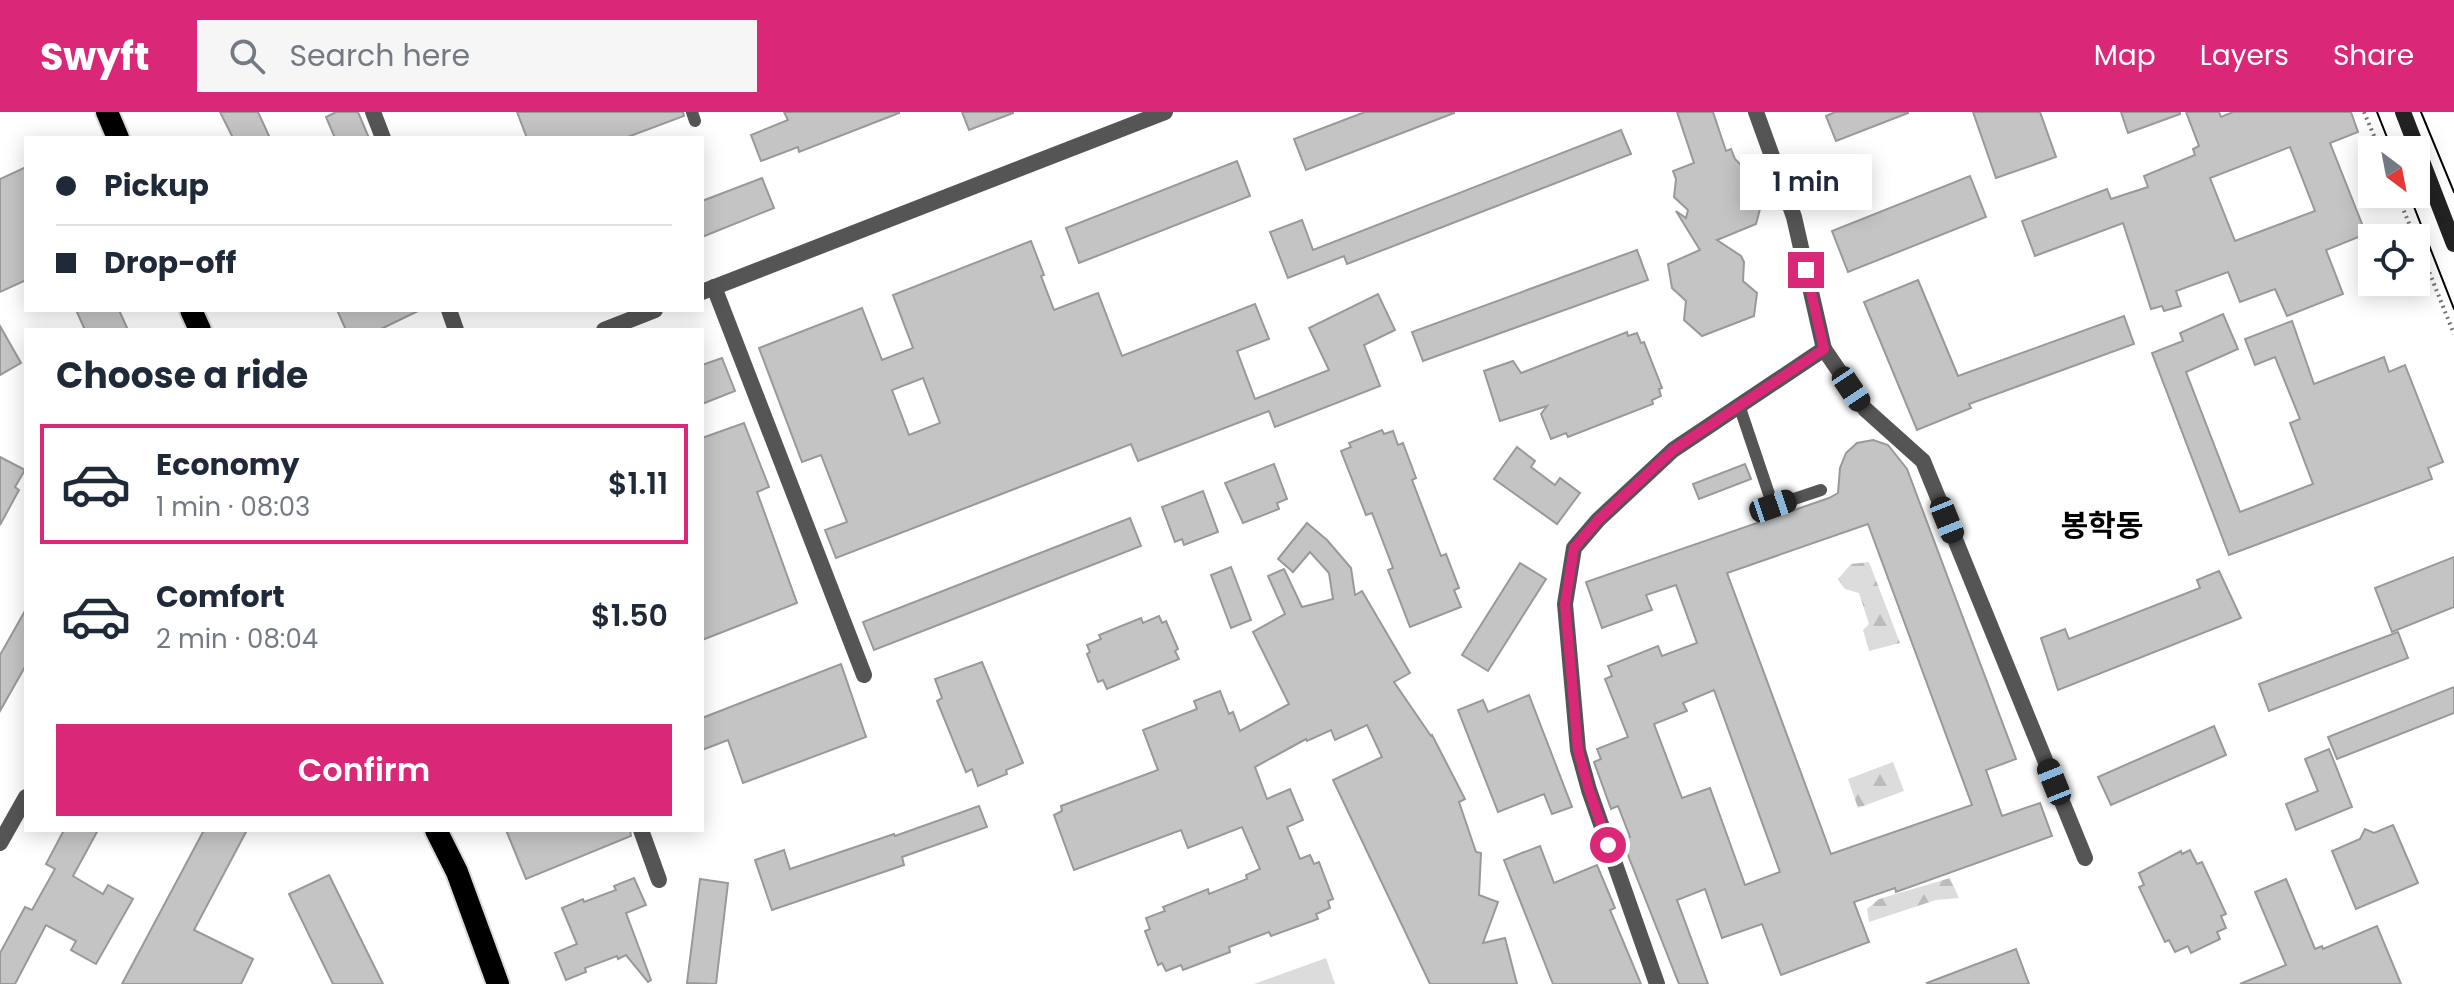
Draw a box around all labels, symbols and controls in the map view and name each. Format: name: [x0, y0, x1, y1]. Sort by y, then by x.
search box: [197, 20, 757, 92]
text: Swyft: [40, 30, 149, 83]
icon: search: [225, 34, 269, 78]
text: Search here: [289, 34, 470, 77]
text: Map: [2094, 36, 2156, 75]
text: Layers: [2200, 36, 2289, 75]
text: Share: [2333, 36, 2414, 75]
north arrow: [2358, 136, 2430, 208]
map controls: [2358, 136, 2430, 296]
callout: 1 min: [1740, 154, 1872, 210]
text: Pickup: [104, 164, 209, 207]
text: 1 min: [1772, 164, 1840, 200]
button: locate: [2358, 224, 2430, 296]
text: Drop-off: [104, 241, 236, 284]
route end: [1788, 252, 1824, 288]
text: Choose a ride: [56, 350, 308, 401]
car: [1828, 362, 1874, 416]
text: Economy: [156, 443, 300, 486]
icon: car: [60, 448, 132, 520]
text: $1.11: [608, 462, 668, 505]
car: [1746, 487, 1800, 525]
text: 1 min · 08:03: [156, 489, 310, 525]
car: [1927, 493, 1967, 547]
district label: 봉학동: [2061, 504, 2143, 547]
text: Comfort: [156, 575, 285, 618]
icon: car: [60, 580, 132, 652]
text: $1.50: [591, 594, 668, 637]
text: 2 min · 08:04: [156, 621, 318, 657]
button: Confirm: [56, 724, 672, 816]
car: [2034, 755, 2074, 809]
route start: [1590, 827, 1626, 863]

